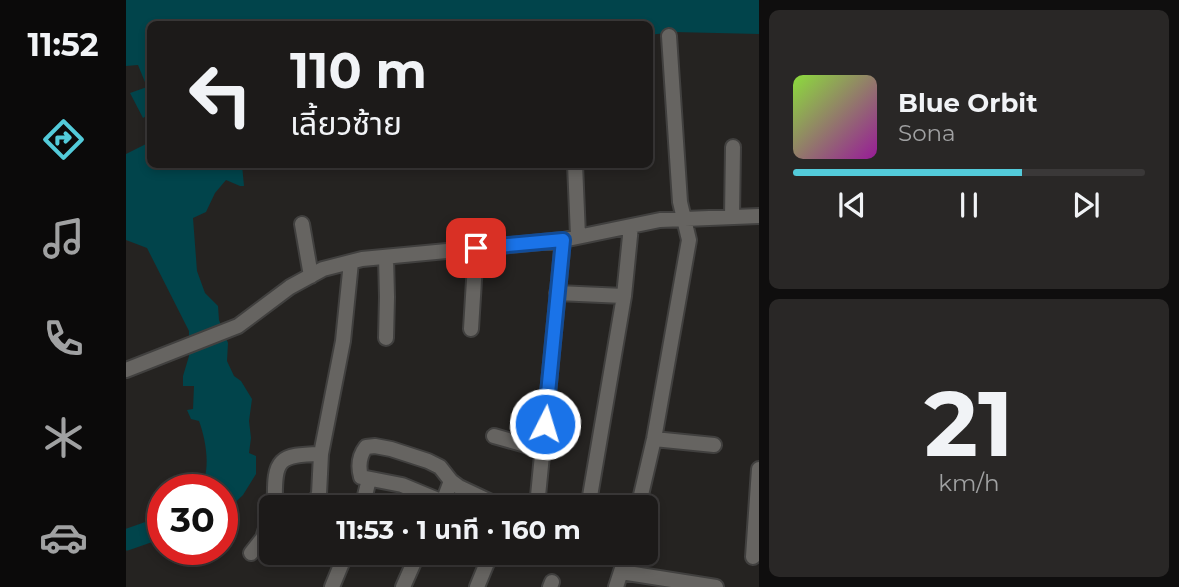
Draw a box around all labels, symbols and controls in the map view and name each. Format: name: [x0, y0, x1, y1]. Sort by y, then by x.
text: 11:52: [27, 25, 99, 64]
text: 110 m: [290, 41, 427, 100]
icon: left: [175, 49, 266, 140]
text: Blue Orbit: [898, 87, 1037, 119]
text: เลี้ยวซ้าย: [290, 104, 402, 143]
icon: directions: [39, 115, 88, 164]
text: Sona: [898, 119, 956, 147]
icon: previous: [833, 186, 871, 224]
icon: pause: [950, 186, 988, 224]
icon: next: [1067, 186, 1105, 224]
icon: music: [39, 214, 88, 263]
pin: [446, 218, 506, 278]
icon: arrive: [457, 229, 495, 267]
icon: phone: [39, 314, 88, 363]
text: 21: [924, 368, 1014, 479]
position arrow: [508, 387, 582, 461]
icon: climate: [39, 413, 88, 462]
text: km/h: [938, 469, 1000, 497]
speed limit sign: 30: [147, 474, 238, 565]
icon: car: [39, 513, 88, 562]
text: 11:53 · 1 นาที · 160 m: [336, 514, 581, 546]

